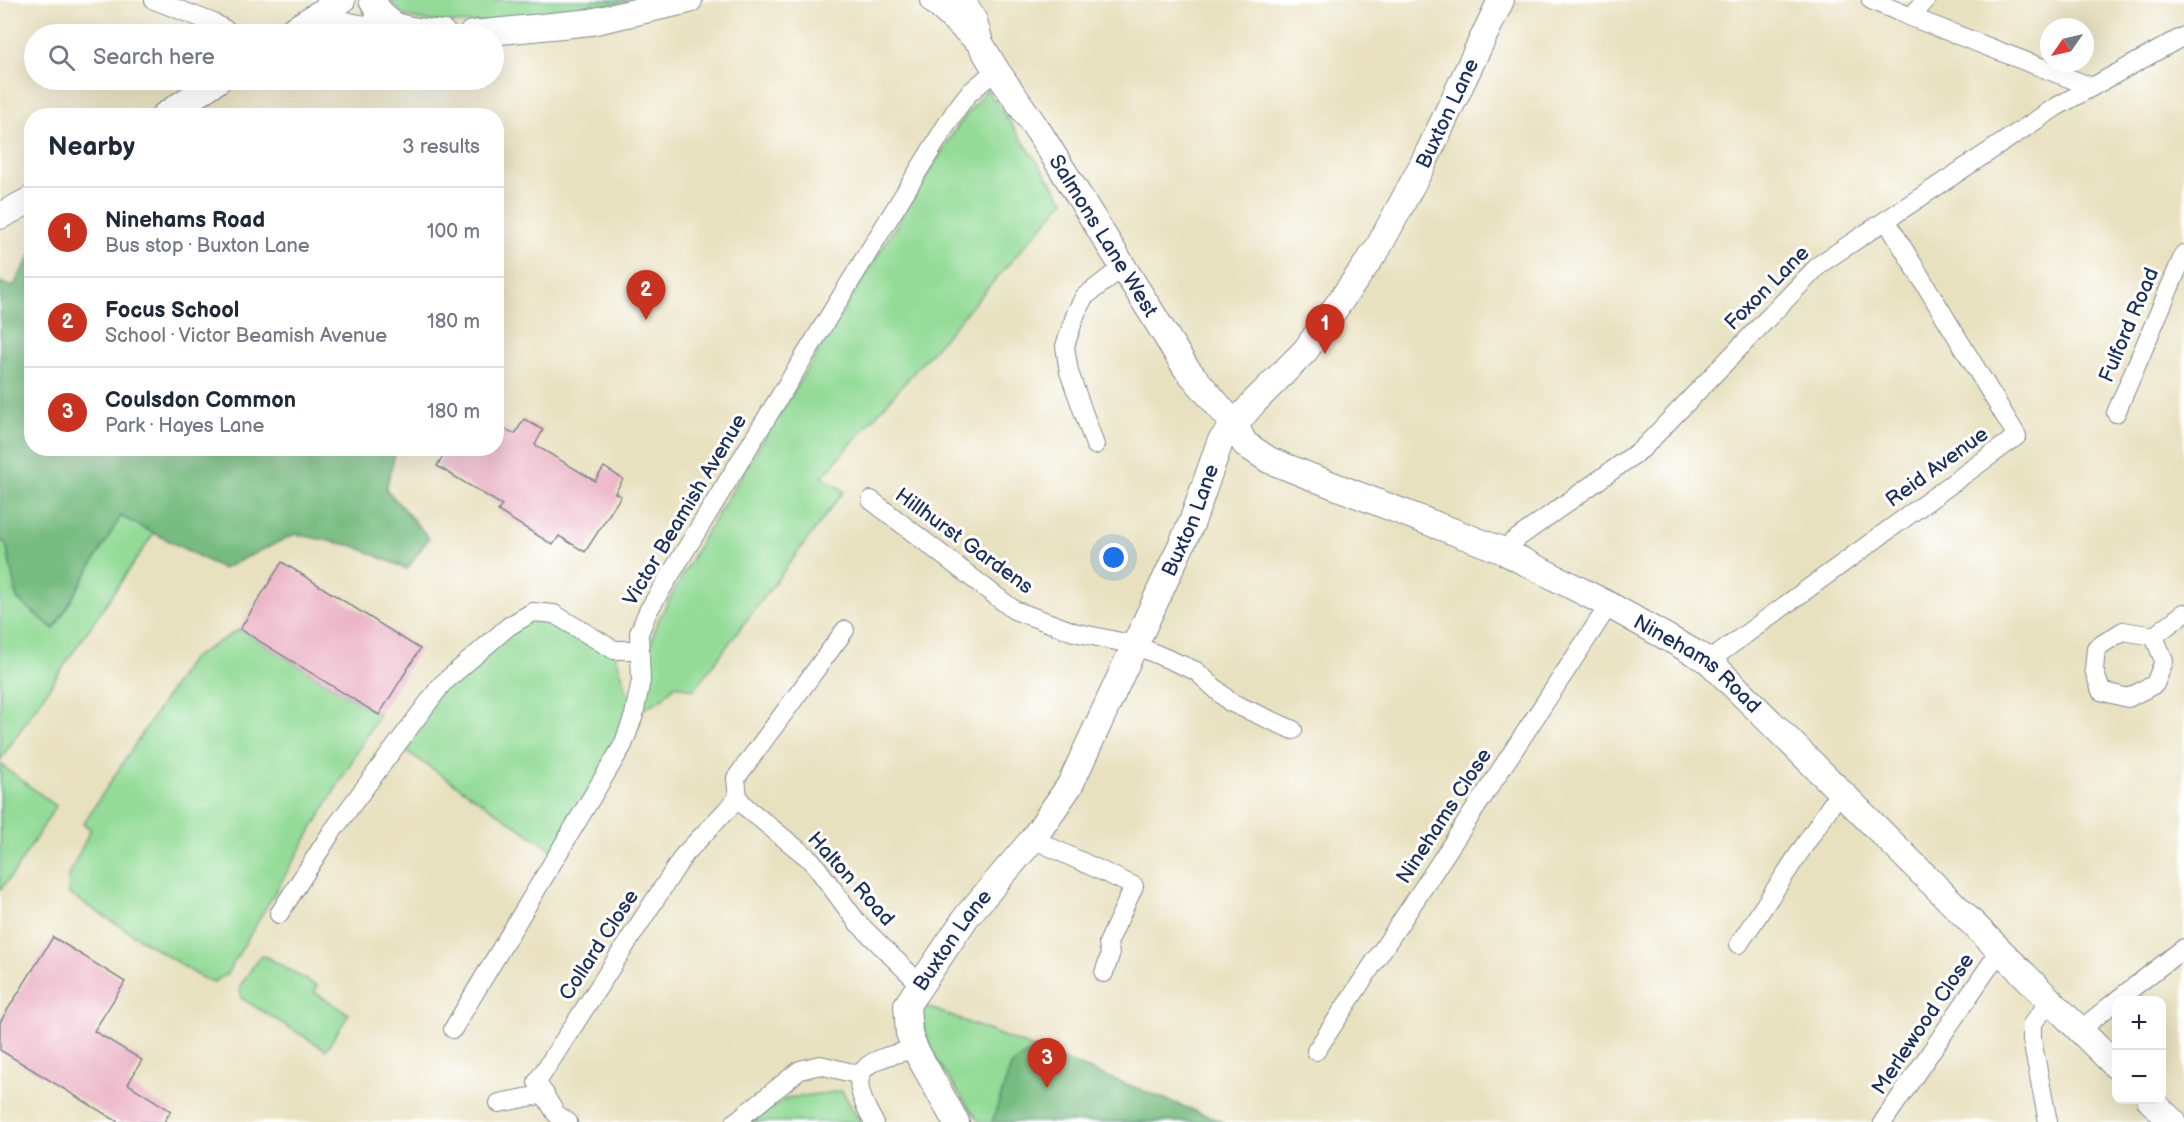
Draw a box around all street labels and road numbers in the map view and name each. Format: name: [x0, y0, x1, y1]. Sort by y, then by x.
street label: Buxton Lane: [1410, 54, 1484, 172]
street label: Salmons Lane West: [1044, 150, 1164, 322]
street label: Foxon Lane: [1719, 240, 1815, 336]
street label: Fulford Road: [2094, 264, 2164, 386]
street label: Victor Beamish Avenue: [618, 410, 752, 610]
street label: Reid Avenue: [1881, 421, 1993, 513]
street label: Buxton Lane: [1156, 461, 1224, 580]
street label: Hillhurst Gardens: [890, 483, 1038, 599]
street label: Ninehams Road: [1629, 609, 1766, 718]
street label: Ninehams Close: [1391, 744, 1497, 888]
street label: Halton Road: [802, 827, 900, 931]
street label: Buxton Lane: [908, 884, 997, 996]
street label: Collard Close: [554, 885, 644, 1005]
street label: Merlewood Close: [1867, 949, 1979, 1099]

